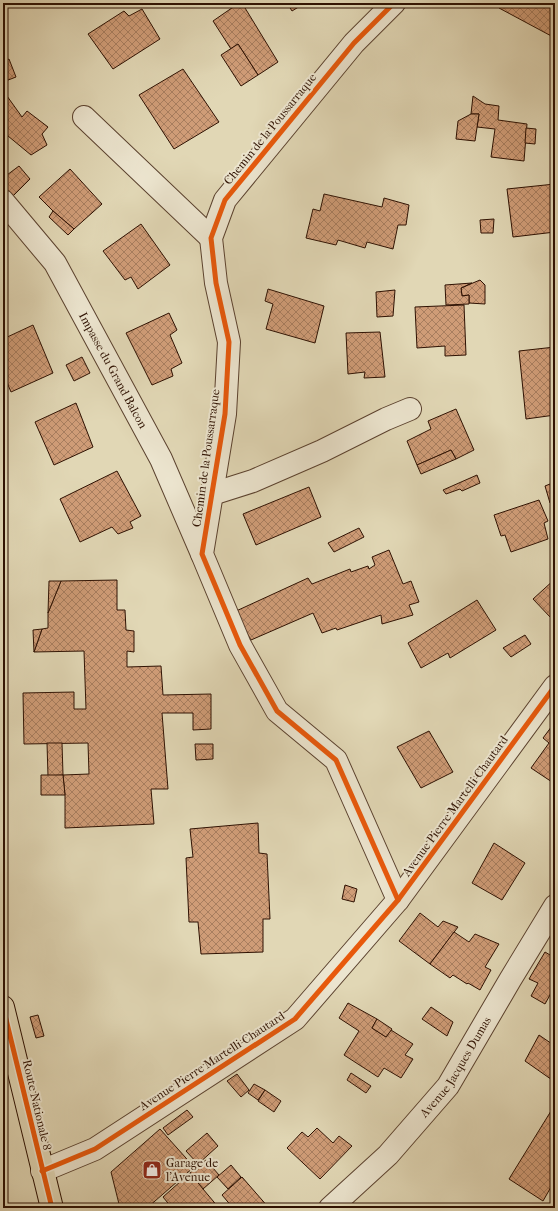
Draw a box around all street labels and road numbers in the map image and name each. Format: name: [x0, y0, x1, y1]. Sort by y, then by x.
street label: Chemin de la Poussarraque: [221, 71, 319, 187]
street label: Impasse du Grand Balcon: [76, 310, 150, 431]
street label: Chemin de la Poussarraque: [189, 388, 223, 528]
street label: Avenue Pierre Martelli-Chautard: [399, 733, 511, 880]
street label: Avenue Pierre Martelli-Chautard: [136, 1009, 288, 1114]
street label: Avenue Jacques Dumas: [416, 1014, 494, 1121]
street label: Route Nationale 8: [20, 1058, 54, 1152]

